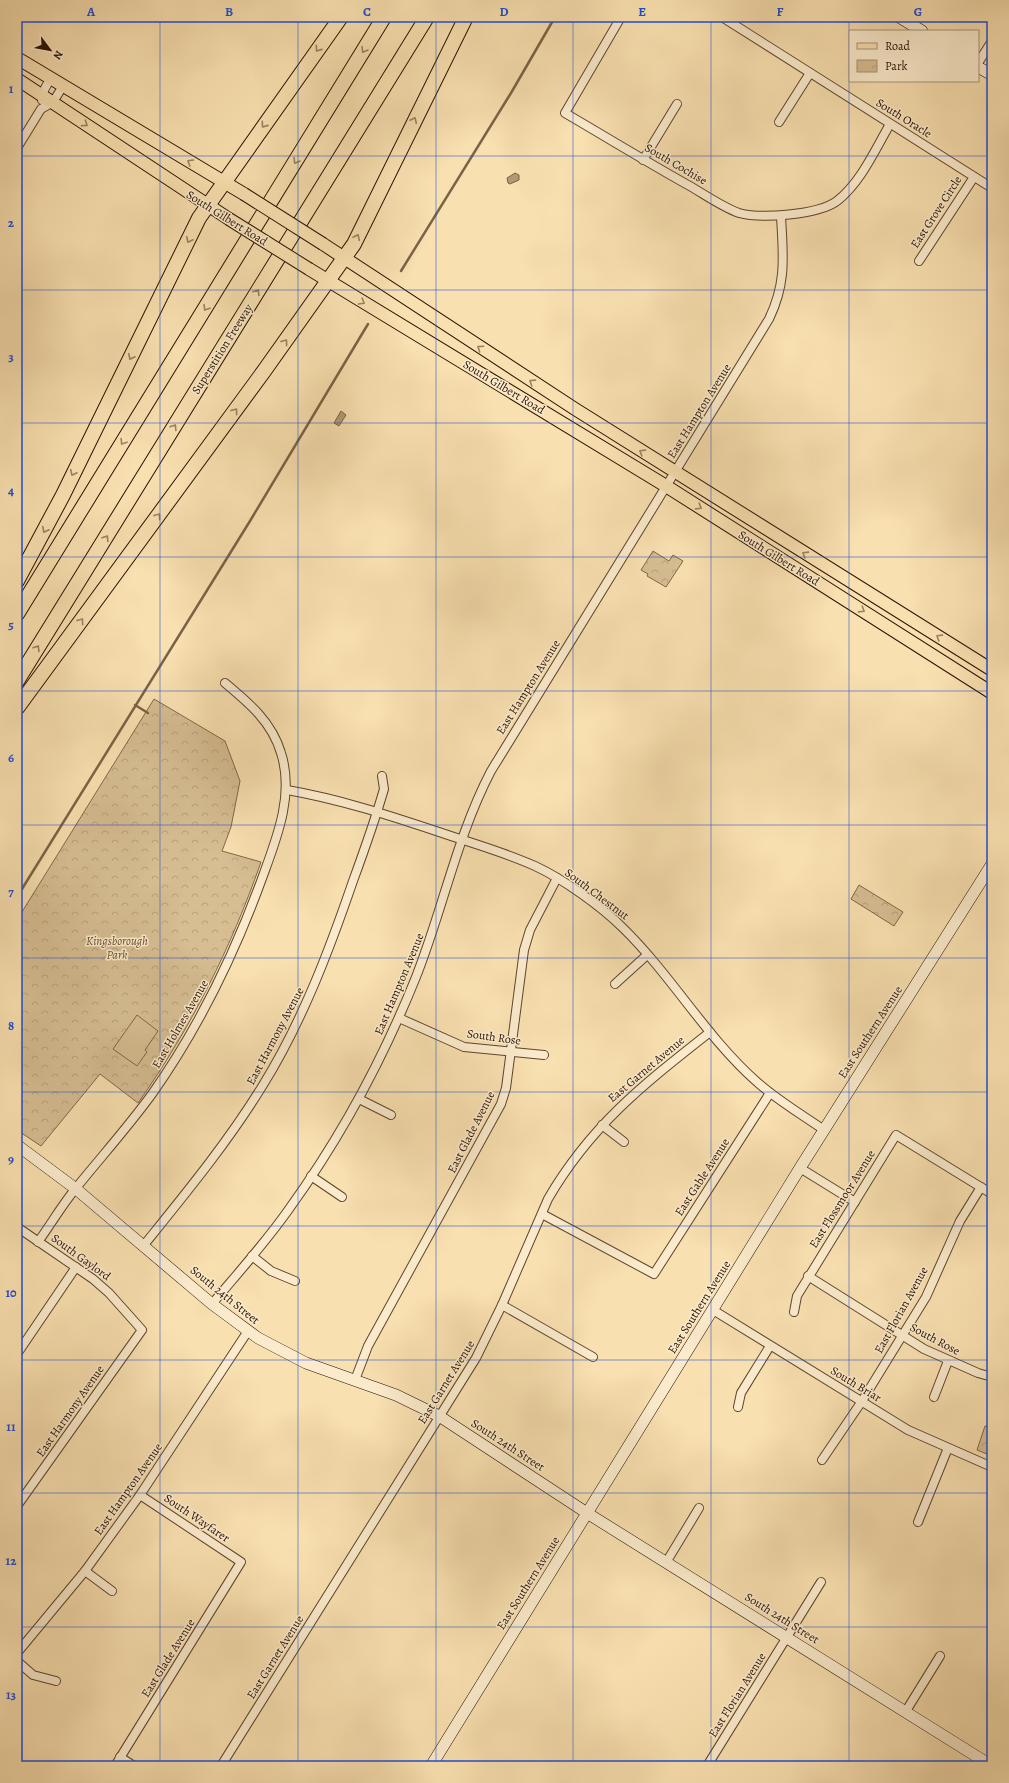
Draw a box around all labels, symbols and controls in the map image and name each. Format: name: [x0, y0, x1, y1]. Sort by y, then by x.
text: A: [86, 3, 96, 20]
text: B: [225, 3, 233, 20]
text: C: [363, 3, 371, 20]
text: D: [499, 3, 509, 20]
text: E: [638, 3, 646, 20]
text: F: [777, 3, 784, 20]
text: G: [914, 3, 922, 20]
north arrow: [30, 30, 70, 70]
legend: [849, 30, 979, 82]
text: Road: [885, 38, 911, 54]
one-way arrow: [316, 44, 323, 51]
one-way arrow: [361, 46, 368, 53]
text: N: [50, 48, 67, 62]
text: Park: [885, 58, 908, 74]
text: 1: [9, 80, 14, 97]
street label: South Oracle: [873, 94, 935, 142]
one-way arrow: [409, 117, 417, 125]
one-way arrow: [81, 119, 88, 126]
one-way arrow: [262, 121, 269, 128]
street label: South Cochise: [642, 140, 710, 188]
one-way arrow: [293, 157, 301, 164]
one-way arrow: [187, 159, 194, 167]
street label: East Grove Circle: [907, 173, 965, 251]
street label: South Gilbert Road: [183, 187, 271, 250]
text: 2: [8, 214, 15, 231]
one-way arrow: [352, 234, 360, 241]
one-way arrow: [186, 236, 193, 243]
one-way arrow: [252, 289, 260, 296]
one-way arrow: [358, 297, 365, 304]
street label: Superstition Freeway: [188, 300, 257, 397]
one-way arrow: [203, 304, 211, 311]
one-way arrow: [280, 339, 288, 346]
one-way arrow: [478, 346, 485, 353]
text: 3: [8, 348, 14, 365]
one-way arrow: [128, 352, 136, 360]
street label: South Gilbert Road: [460, 356, 548, 418]
street label: East Hampton Avenue: [663, 361, 735, 461]
one-way arrow: [529, 379, 536, 387]
one-way arrow: [230, 408, 237, 415]
one-way arrow: [169, 424, 177, 431]
one-way arrow: [120, 438, 128, 445]
one-way arrow: [639, 449, 646, 456]
one-way arrow: [71, 469, 78, 476]
text: 4: [8, 482, 14, 499]
one-way arrow: [695, 503, 702, 510]
one-way arrow: [153, 513, 160, 520]
one-way arrow: [42, 525, 49, 533]
street label: South Gilbert Road: [735, 527, 823, 590]
one-way arrow: [101, 535, 108, 542]
one-way arrow: [802, 551, 809, 558]
one-way arrow: [857, 606, 864, 613]
text: 5: [8, 616, 14, 633]
one-way arrow: [77, 618, 84, 625]
one-way arrow: [936, 635, 943, 642]
street label: East Hampton Avenue: [492, 637, 564, 737]
one-way arrow: [33, 645, 40, 652]
text: 6: [8, 749, 14, 766]
street label: South Chestnut: [562, 865, 632, 923]
text: 7: [8, 883, 14, 900]
street label: East Hampton Avenue: [370, 931, 428, 1037]
park label: Kingsborough Park: [86, 933, 148, 963]
street label: East Holmes Avenue: [148, 977, 212, 1071]
street label: East Southern Avenue: [834, 983, 906, 1081]
street label: East Harmony Avenue: [242, 984, 308, 1088]
text: 8: [8, 1017, 14, 1034]
street label: South Rose: [466, 1025, 522, 1049]
street label: East Garnet Avenue: [604, 1032, 688, 1106]
street label: East Glade Avenue: [443, 1088, 499, 1176]
street label: East Gable Avenue: [671, 1135, 733, 1219]
street label: East Flossmoor Avenue: [805, 1147, 879, 1251]
text: 9: [8, 1151, 14, 1168]
street label: South Gaylord: [48, 1230, 114, 1284]
street label: East Southern Avenue: [664, 1257, 734, 1357]
street label: South 24th Street: [187, 1262, 263, 1328]
street label: East Florian Avenue: [871, 1264, 931, 1356]
text: 10: [5, 1284, 17, 1301]
street label: South Rose: [907, 1319, 963, 1359]
street label: East Garnet Avenue: [414, 1337, 478, 1427]
street label: East Harmony Avenue: [32, 1362, 108, 1460]
street label: South Briar: [828, 1363, 885, 1406]
street label: South 24th Street: [468, 1415, 548, 1475]
text: 11: [6, 1418, 16, 1435]
street label: East Hampton Avenue: [90, 1440, 166, 1538]
street label: South Wayfarer: [161, 1490, 233, 1546]
street label: East Southern Avenue: [493, 1533, 563, 1633]
text: 12: [6, 1552, 17, 1569]
street label: South 24th Street: [742, 1589, 822, 1647]
street label: East Garnet Avenue: [243, 1612, 307, 1702]
street label: East Glade Avenue: [137, 1616, 199, 1700]
street label: East Florian Avenue: [705, 1650, 769, 1740]
text: 13: [6, 1686, 17, 1703]

